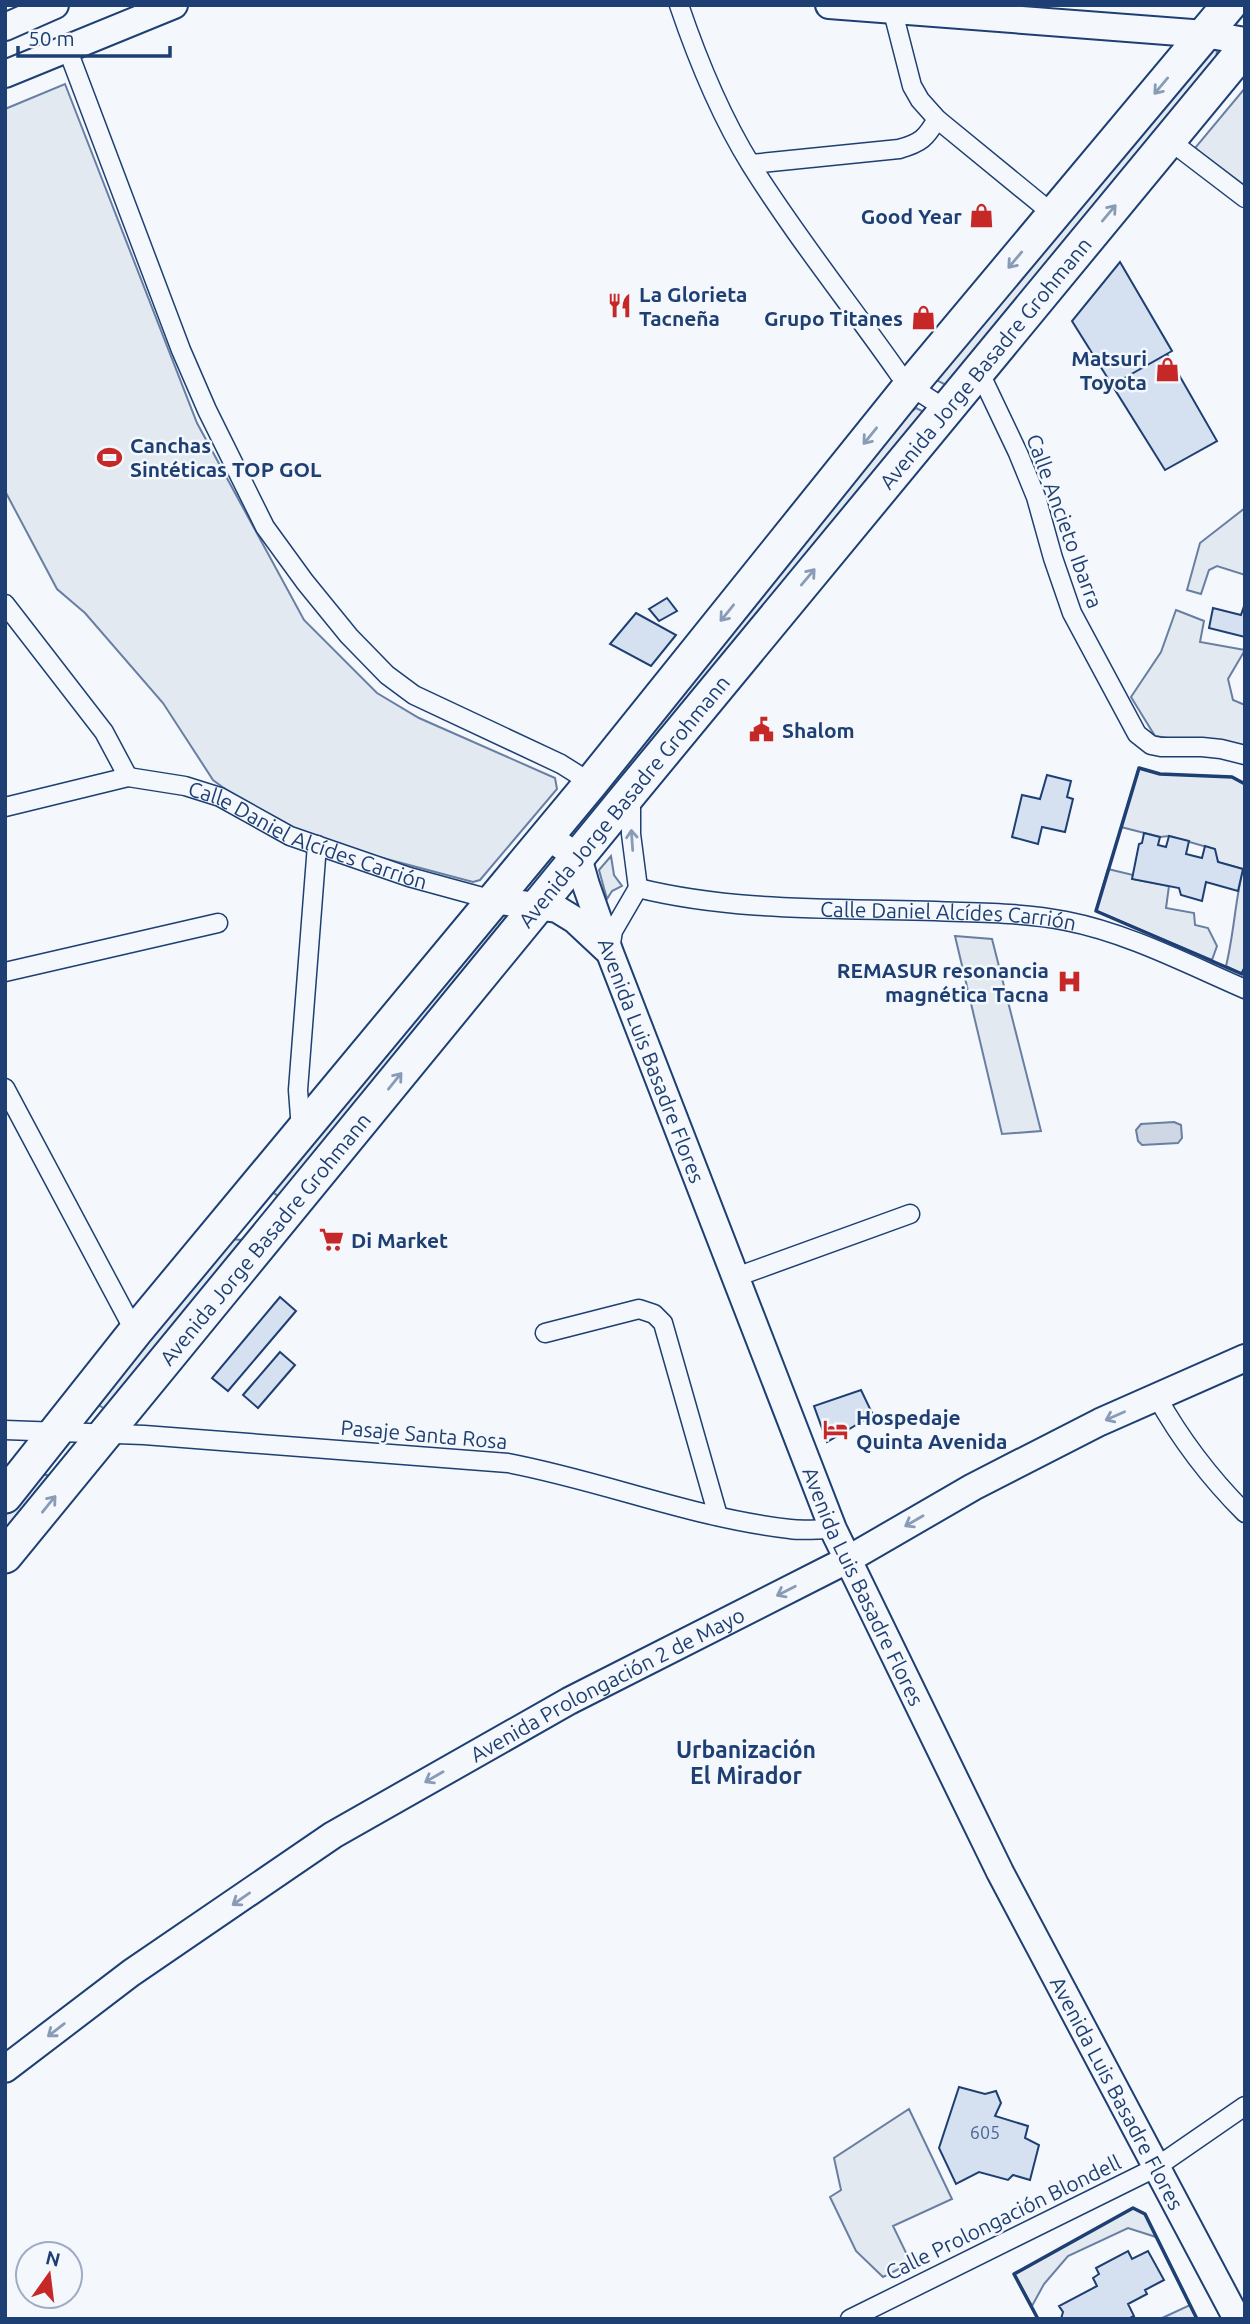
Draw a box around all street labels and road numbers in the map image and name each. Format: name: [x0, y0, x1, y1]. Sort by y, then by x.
street label: Avenida Jorge Basadre Grohmann: [874, 232, 1096, 494]
street label: Calle Ancieto Ibarra: [1022, 431, 1108, 611]
street label: Avenida Jorge Basadre Grohmann: [513, 670, 734, 932]
street label: Calle Daniel Alcídes Carrión: [186, 776, 430, 893]
street label: Calle Daniel Alcídes Carrión: [820, 897, 1079, 935]
street label: Avenida Luis Basadre Flores: [594, 935, 710, 1186]
street label: Avenida Jorge Basadre Grohmann: [154, 1108, 375, 1370]
street label: Pasaje Santa Rosa: [340, 1415, 508, 1453]
street label: Avenida Luis Basadre Flores: [798, 1464, 929, 1709]
street label: Avenida Prolongación 2 de Mayo: [466, 1602, 748, 1767]
street label: Avenida Luis Basadre Flores: [1046, 1972, 1189, 2214]
street label: Calle Prolongación Blondell: [882, 2150, 1124, 2284]

